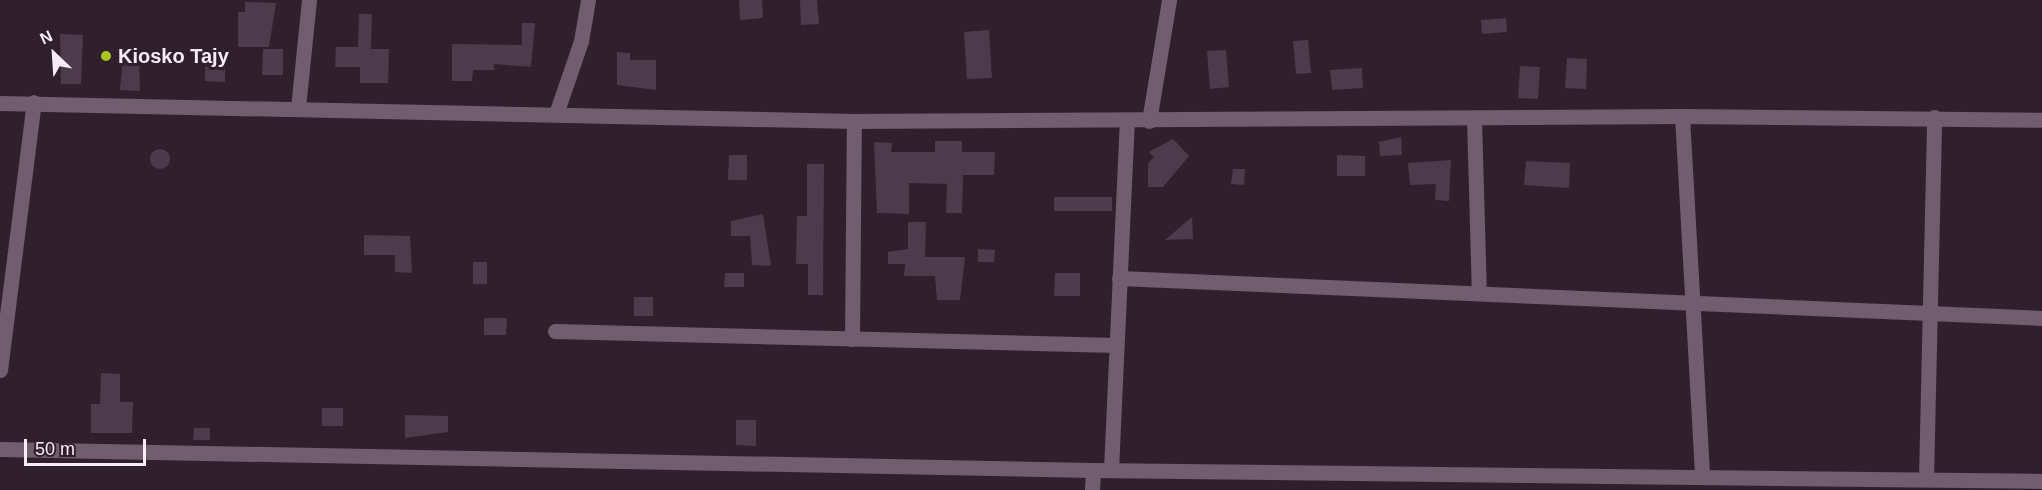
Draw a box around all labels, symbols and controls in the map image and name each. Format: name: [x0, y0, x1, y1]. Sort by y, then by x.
north arrow: [24, 24, 84, 84]
text: N: [37, 27, 55, 47]
place label: Kiosko Tajy: [118, 44, 229, 68]
marker: Kiosko Tajy: [99, 49, 113, 63]
scale bar: [27, 427, 148, 465]
text: 50 m: [35, 439, 75, 459]

